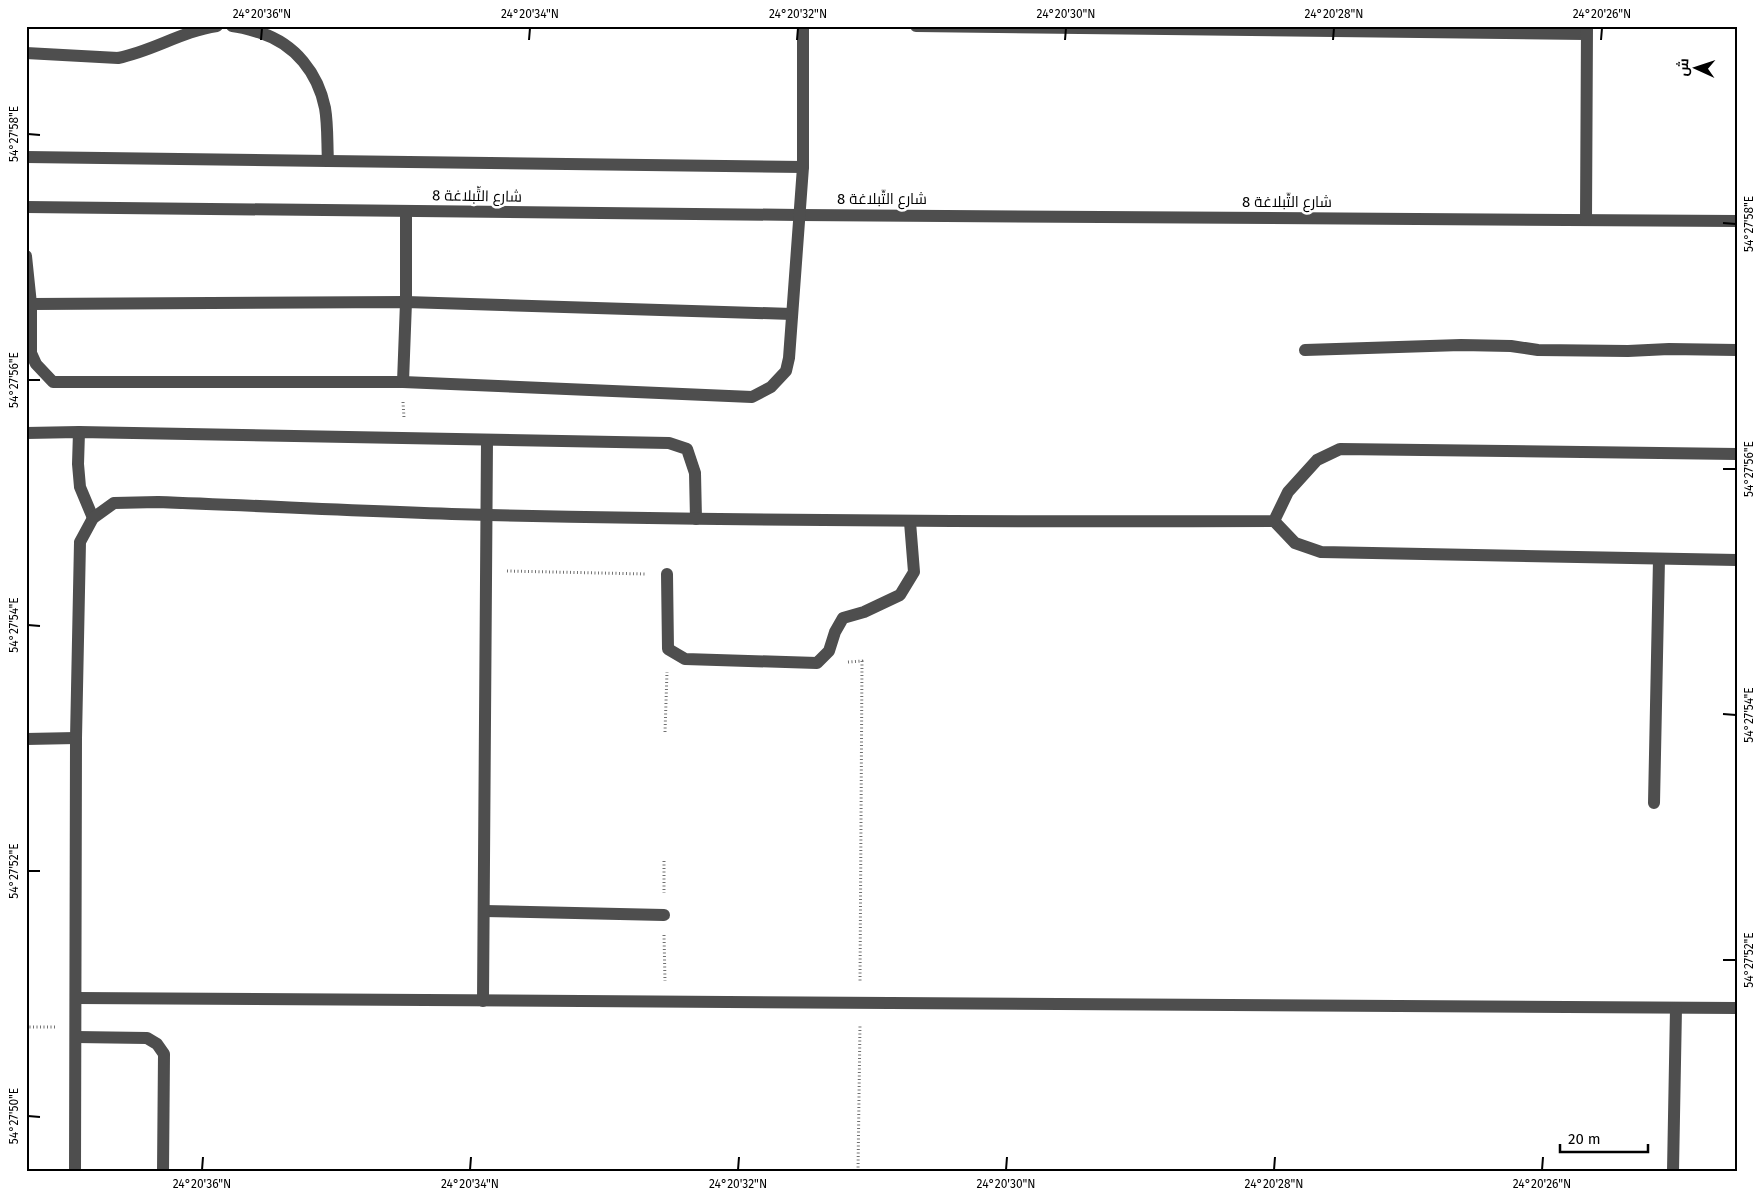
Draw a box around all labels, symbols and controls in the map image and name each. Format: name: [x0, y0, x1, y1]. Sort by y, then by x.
text: 24°20'36"N: [233, 7, 291, 21]
text: 24°20'34"N: [501, 7, 559, 21]
text: 24°20'32"N: [769, 7, 827, 21]
text: 24°20'30"N: [1037, 7, 1095, 21]
text: 24°20'28"N: [1305, 7, 1363, 21]
text: 24°20'26"N: [1573, 7, 1631, 21]
north arrow: [1670, 42, 1720, 92]
text: ش: [1675, 58, 1692, 77]
text: 54°27'58"E: [7, 106, 21, 162]
street label: شارع التِّبلاغة 8: [432, 185, 522, 208]
street label: شارع التِّبلاغة 8: [837, 189, 927, 210]
street label: شارع التِّبلاغة 8: [1242, 192, 1332, 213]
text: 54°27'58"E: [1742, 196, 1756, 252]
text: 54°27'56"E: [7, 352, 21, 408]
text: 54°27'56"E: [1742, 441, 1756, 497]
text: 54°27'54"E: [7, 597, 21, 653]
text: 54°27'54"E: [1742, 687, 1756, 743]
text: 54°27'52"E: [7, 843, 21, 899]
text: 54°27'52"E: [1742, 932, 1756, 988]
text: 54°27'50"E: [7, 1088, 21, 1144]
scale bar: [1560, 1122, 1648, 1154]
text: 20 m: [1568, 1130, 1601, 1148]
text: 24°20'36"N: [173, 1177, 231, 1191]
text: 24°20'34"N: [441, 1177, 499, 1191]
text: 24°20'32"N: [709, 1177, 767, 1191]
text: 24°20'30"N: [977, 1177, 1035, 1191]
text: 24°20'28"N: [1245, 1177, 1303, 1191]
text: 24°20'26"N: [1513, 1177, 1571, 1191]

